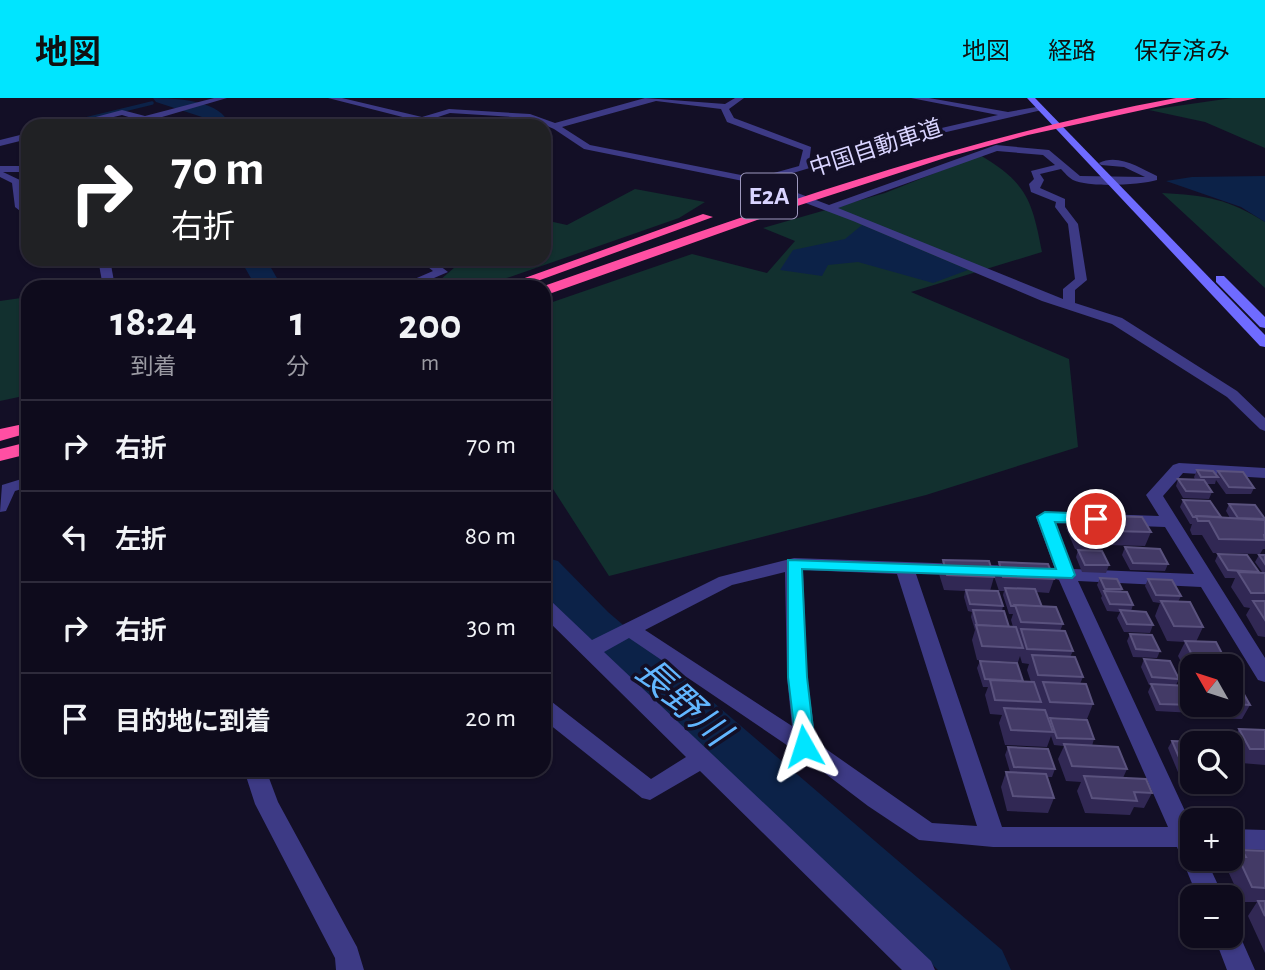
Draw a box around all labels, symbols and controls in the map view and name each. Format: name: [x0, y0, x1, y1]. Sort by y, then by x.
text: 地図: [35, 37, 101, 70]
text: 地図: [962, 40, 1010, 64]
text: 経路: [1048, 40, 1096, 64]
text: 保存済み: [1134, 40, 1230, 64]
street label: 中国自動車道: [806, 115, 945, 181]
text: 70 m: [171, 145, 265, 194]
icon: right: [56, 147, 147, 238]
road number: E2A: [741, 174, 797, 218]
text: 右折: [171, 211, 235, 243]
text: 18:24: [110, 301, 197, 343]
text: 1: [290, 301, 305, 343]
text: 200: [398, 304, 462, 346]
text: m: [421, 352, 439, 375]
text: 到着: [130, 356, 176, 379]
text: 分: [286, 356, 309, 379]
icon: right: [56, 427, 94, 465]
text: 70 m: [466, 432, 516, 458]
text: 右折: [115, 436, 167, 462]
pin: [1066, 489, 1126, 549]
icon: arrive: [1077, 500, 1115, 538]
icon: left: [56, 518, 94, 556]
text: 80 m: [465, 523, 516, 549]
text: 左折: [115, 527, 167, 553]
icon: right: [56, 609, 94, 647]
text: 30 m: [466, 614, 516, 640]
text: 右折: [115, 618, 167, 644]
water label: 長野川: [628, 651, 739, 756]
north arrow: [1180, 654, 1242, 718]
map controls: [1180, 654, 1243, 948]
icon: arrive: [56, 700, 94, 738]
text: 20 m: [465, 705, 516, 731]
text: 目的地に到着: [115, 709, 271, 735]
position arrow: [767, 709, 841, 783]
button: search: [1180, 731, 1243, 794]
button: +: [1180, 808, 1243, 871]
button: −: [1180, 885, 1243, 948]

